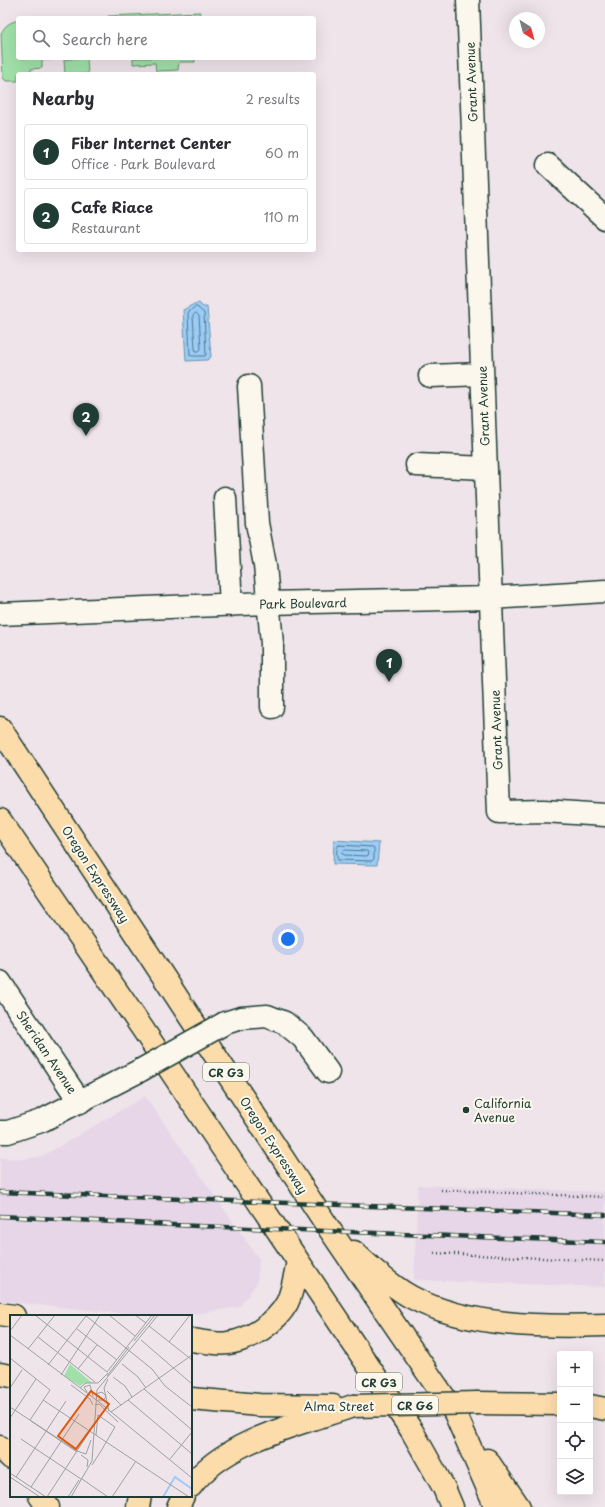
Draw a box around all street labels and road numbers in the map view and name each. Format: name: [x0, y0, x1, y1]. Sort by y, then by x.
street label: Grant Avenue: [461, 41, 481, 122]
street label: Grant Avenue: [473, 365, 493, 446]
street label: Park Boulevard: [259, 593, 348, 613]
street label: Grant Avenue: [486, 689, 506, 770]
street label: Oregon Expressway: [58, 822, 134, 926]
street label: Sheridan Avenue: [12, 1007, 82, 1098]
road number: CR G3: [203, 1063, 249, 1081]
street label: Oregon Expressway: [236, 1093, 312, 1197]
road number: CR G3: [356, 1373, 402, 1391]
road number: CR G6: [392, 1396, 438, 1414]
street label: Alma Street: [304, 1397, 374, 1415]

